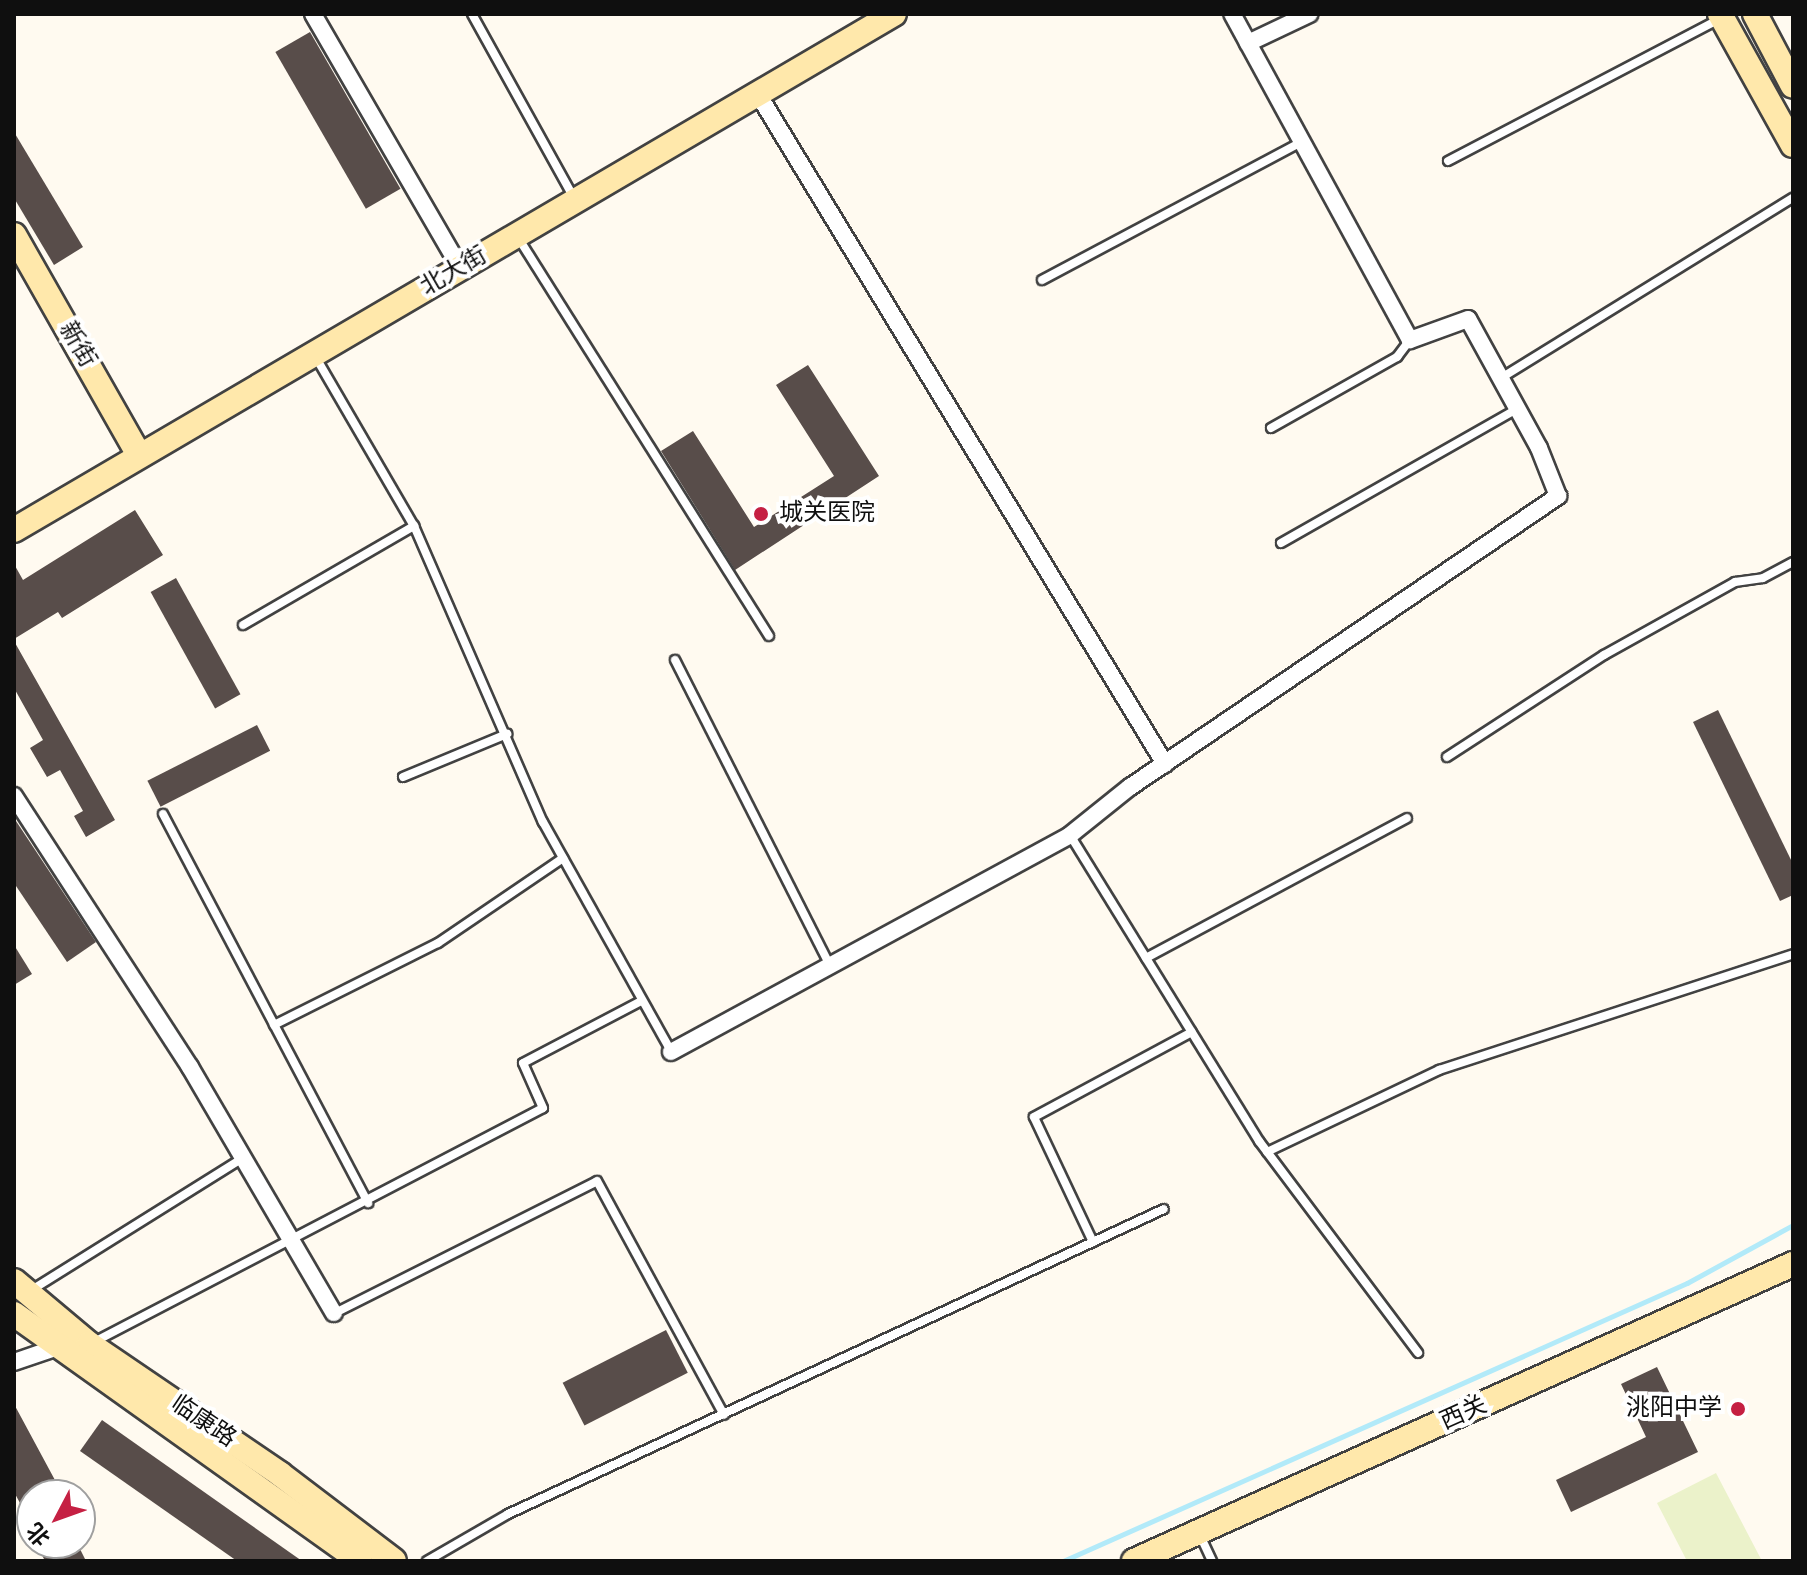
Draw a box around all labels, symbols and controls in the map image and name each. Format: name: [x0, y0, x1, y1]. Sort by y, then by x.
street label: 北大街: [416, 242, 492, 302]
street label: 新街: [53, 317, 101, 373]
place label: 城关医院: [779, 500, 875, 528]
marker: 城关医院: [750, 503, 772, 525]
street label: 临康路: [165, 1390, 241, 1454]
street label: 西关: [1436, 1391, 1492, 1437]
place label: 洮阳中学: [1626, 1395, 1722, 1423]
marker: 洮阳中学: [1729, 1400, 1747, 1418]
north arrow: [16, 1479, 96, 1559]
text: 北: [19, 1515, 59, 1553]

